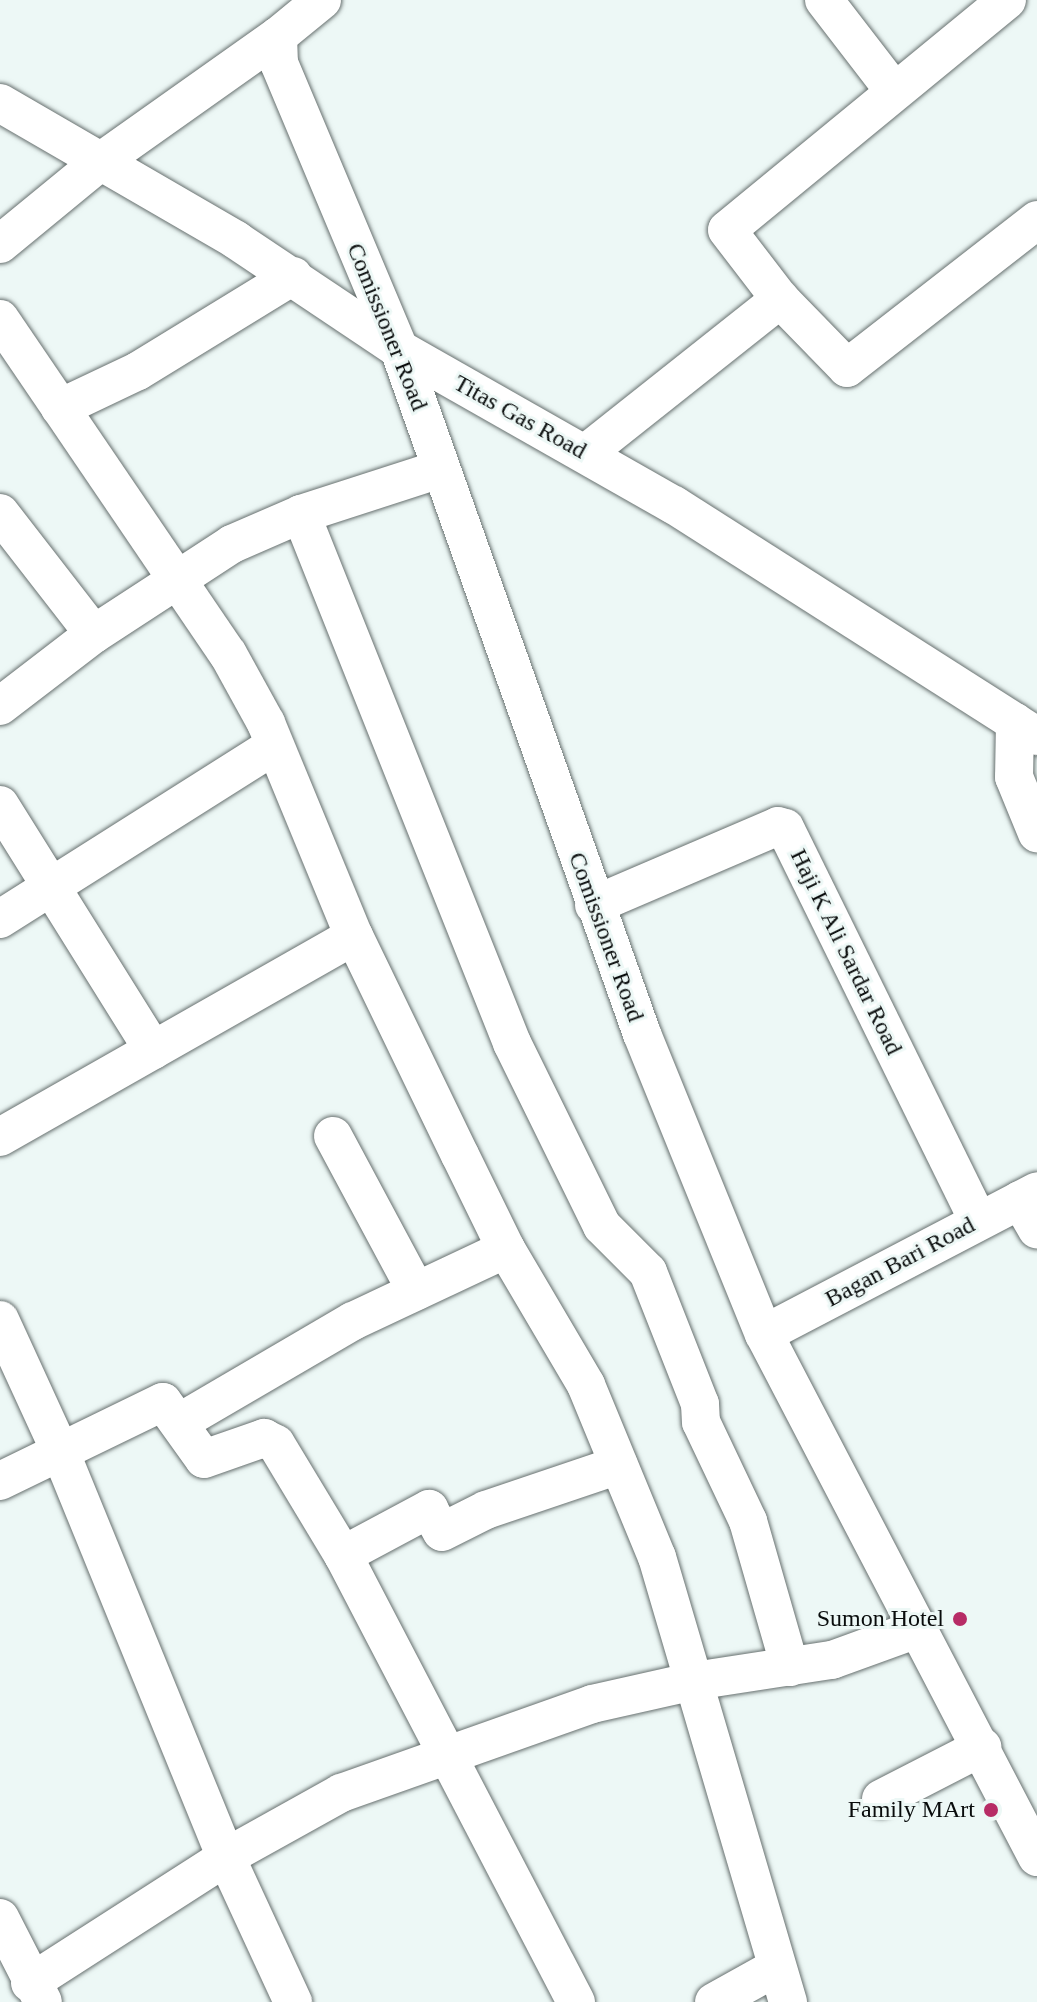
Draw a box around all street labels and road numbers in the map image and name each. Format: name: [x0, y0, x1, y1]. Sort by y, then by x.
street label: Comissioner Road: [340, 239, 434, 415]
street label: Titas Gas Road: [449, 369, 591, 465]
street label: Haji K Ali Sardar Road: [783, 844, 909, 1060]
street label: Comissioner Road: [562, 848, 650, 1026]
street label: Bagan Bari Road: [820, 1210, 980, 1314]

